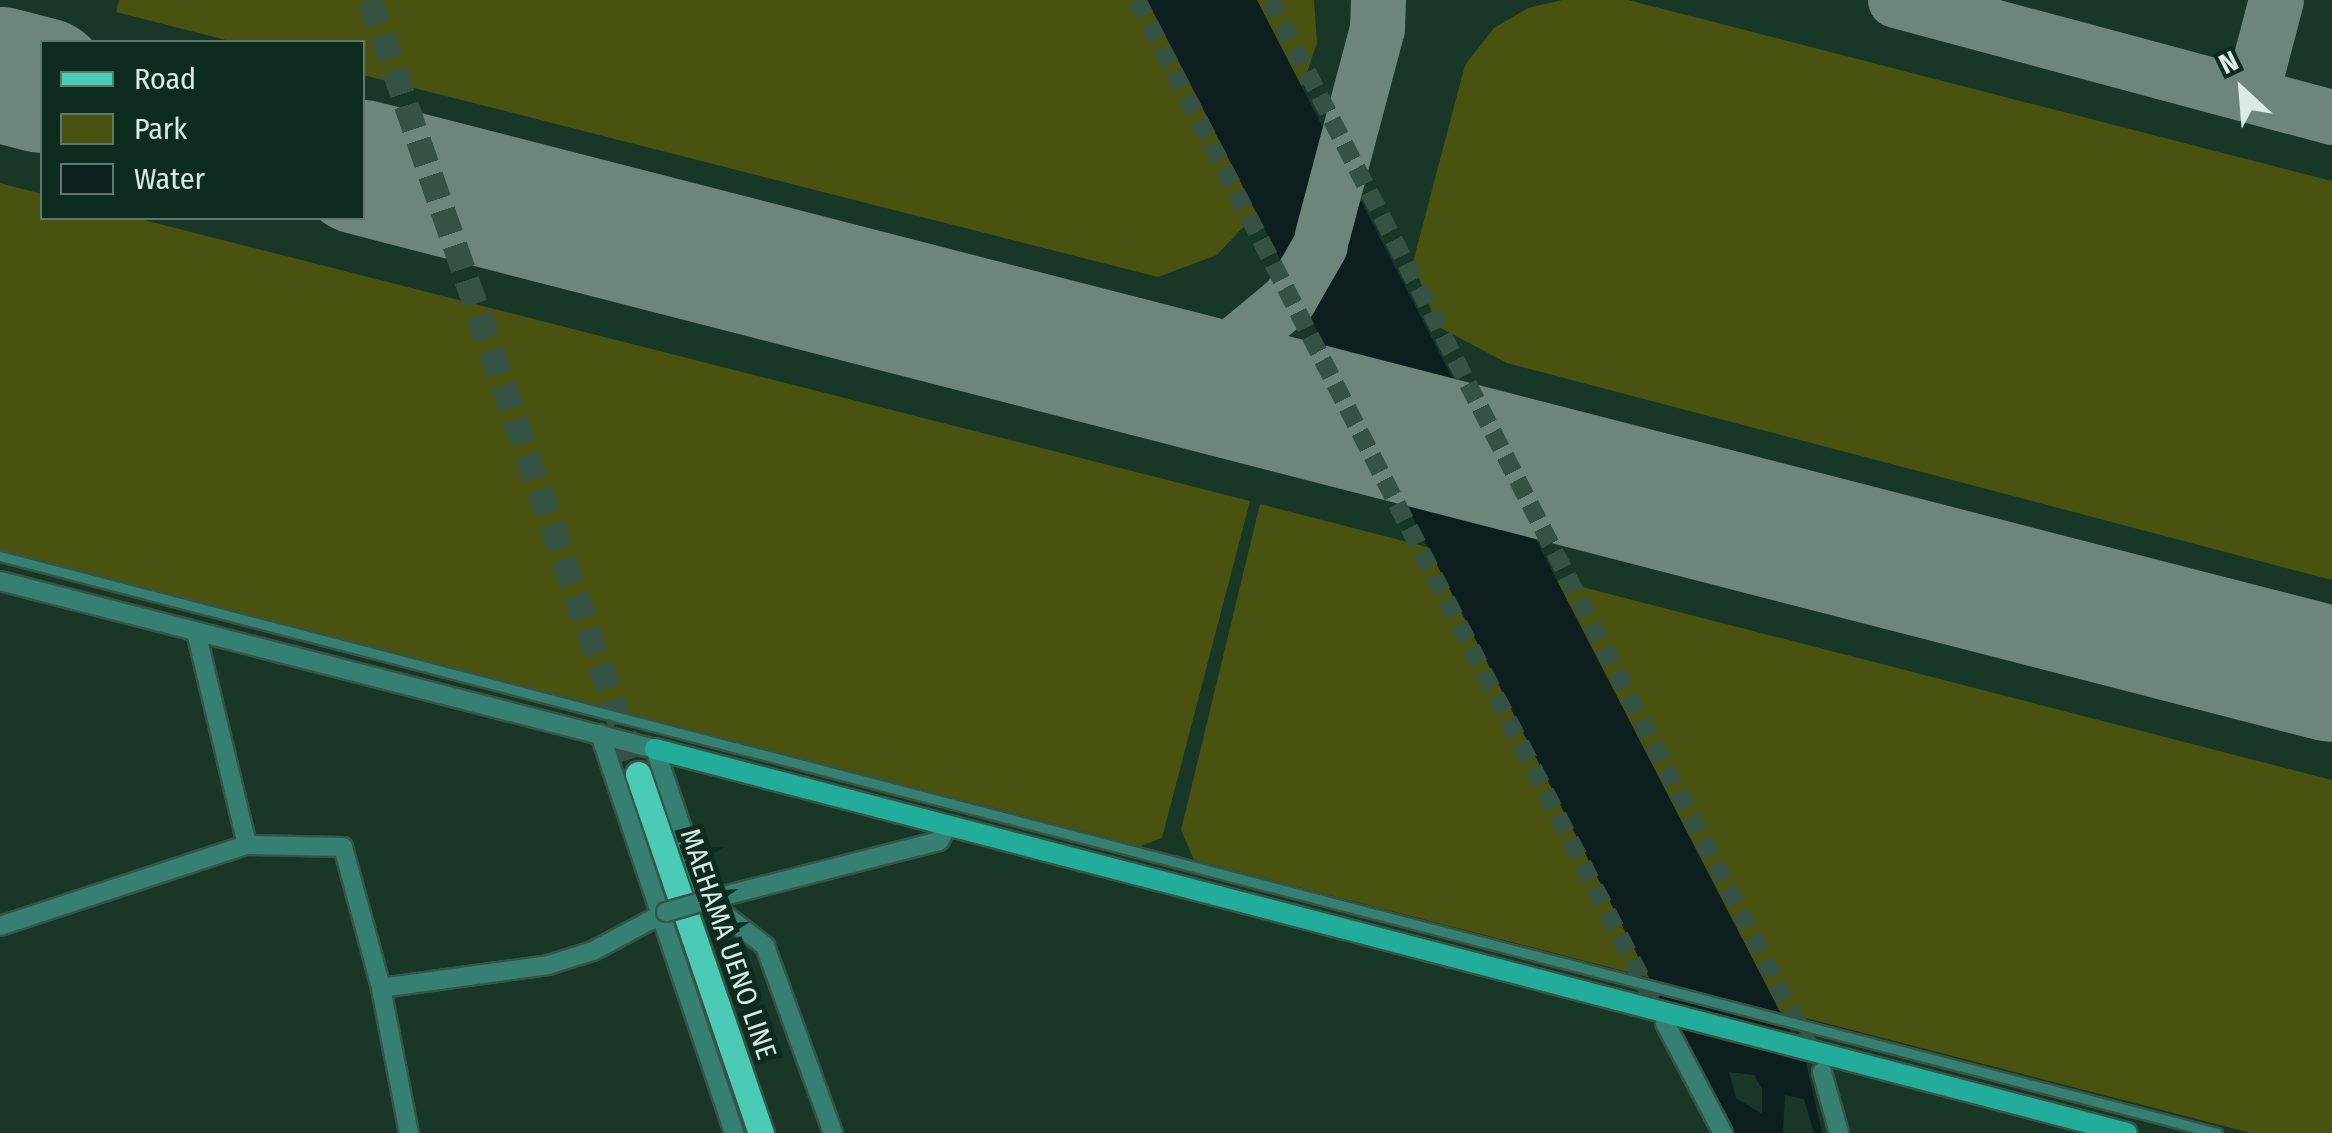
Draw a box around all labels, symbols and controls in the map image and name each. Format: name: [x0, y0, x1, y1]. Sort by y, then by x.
legend: [40, 40, 365, 220]
north arrow: [2192, 40, 2292, 140]
text: N: [2214, 44, 2243, 81]
text: Road: [134, 61, 196, 97]
text: Park: [134, 111, 187, 147]
text: Water: [134, 161, 205, 197]
street label: MAEHAMA UENO LINE: [673, 824, 783, 1064]

